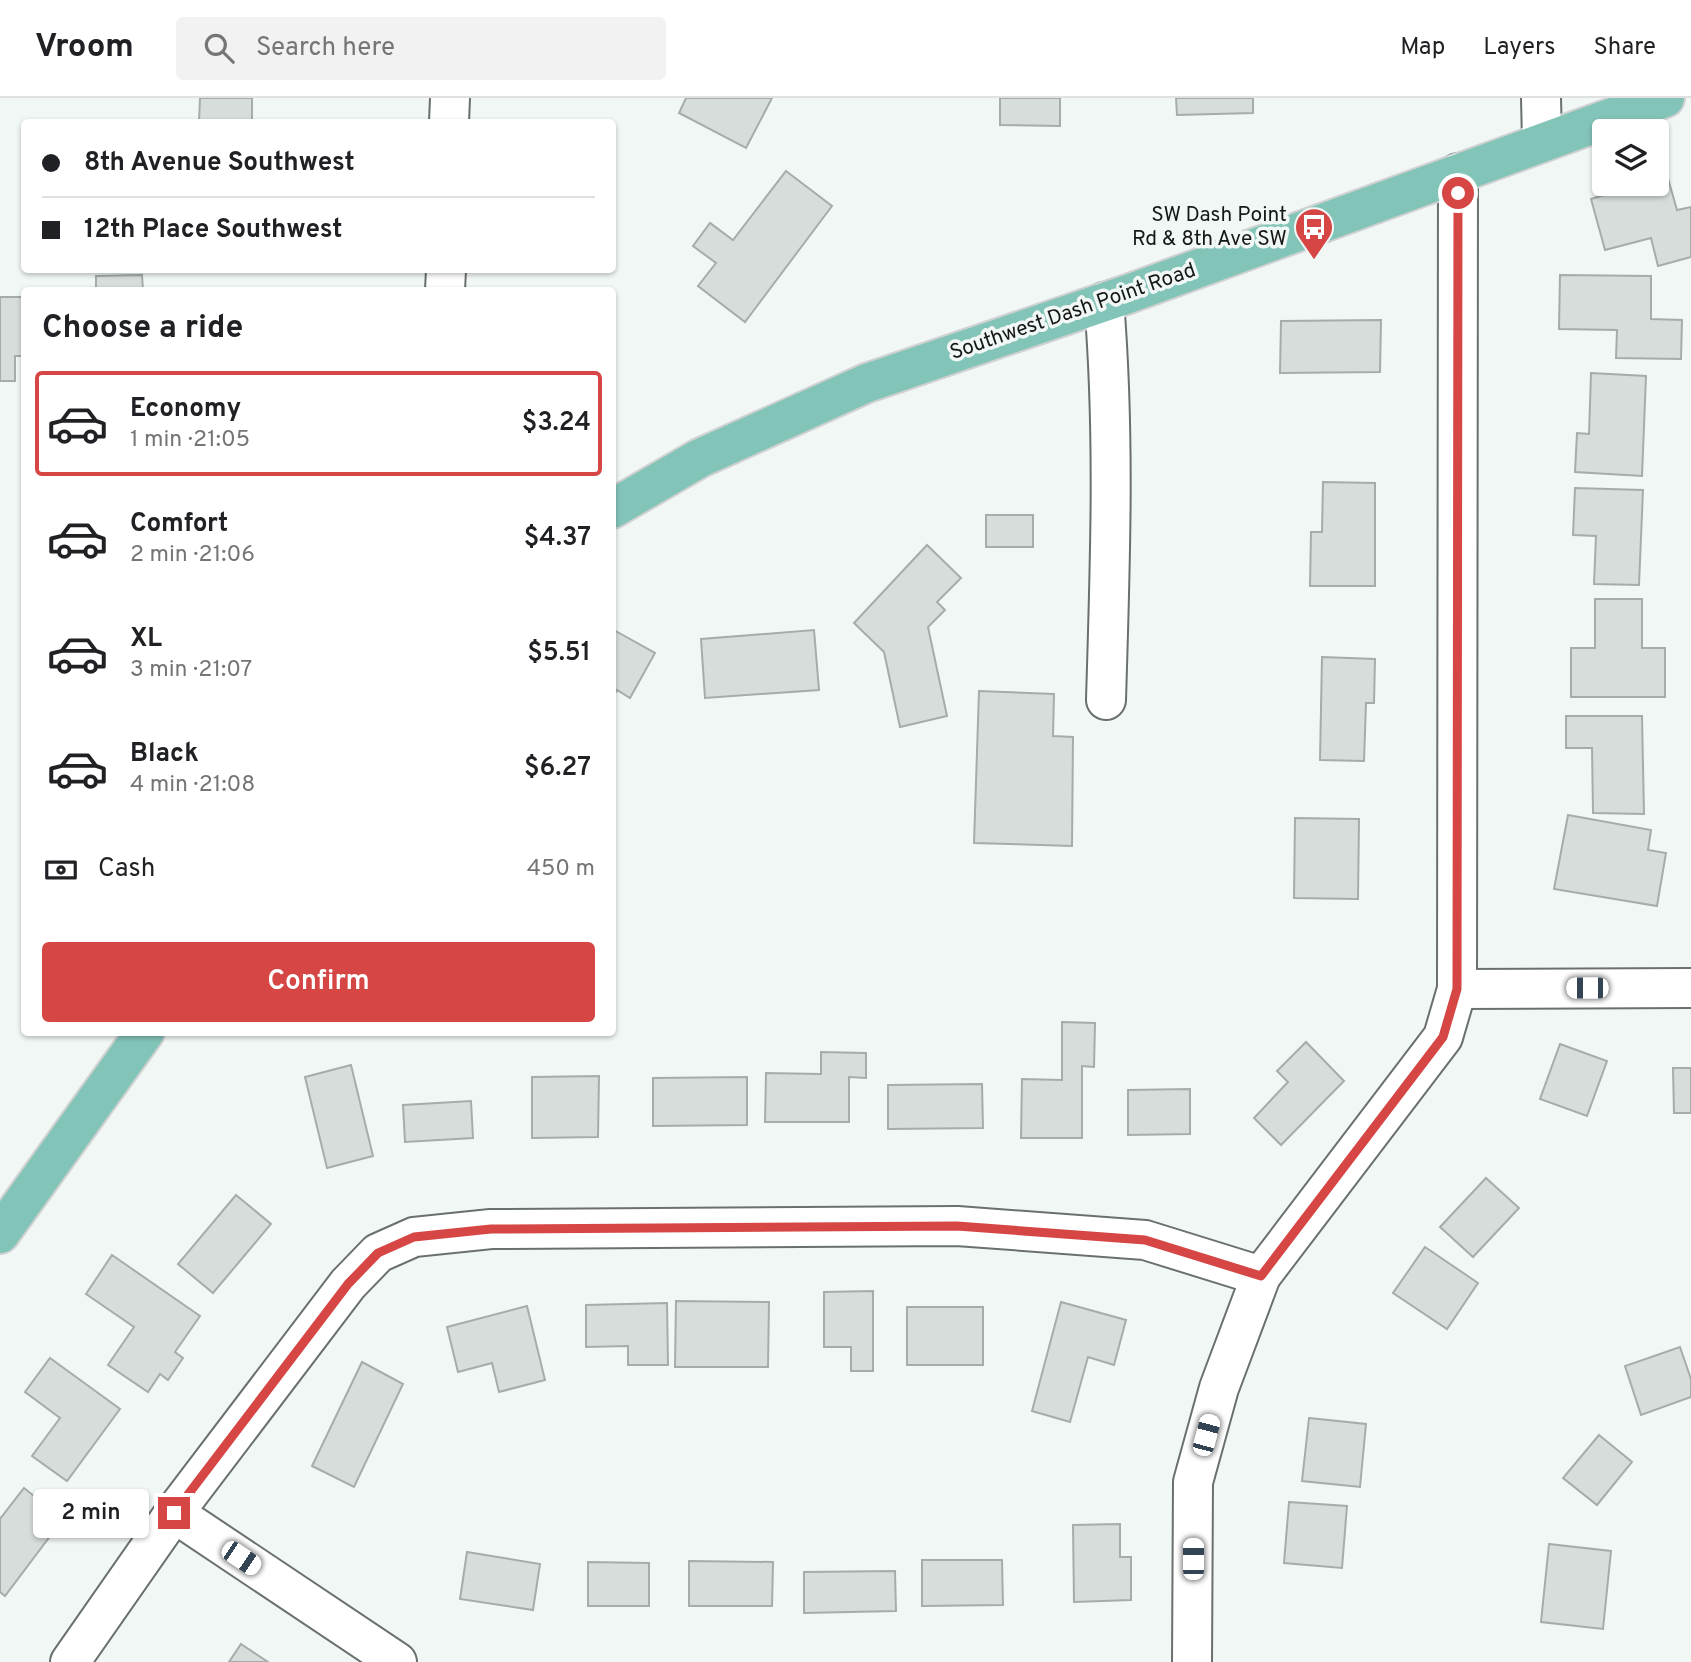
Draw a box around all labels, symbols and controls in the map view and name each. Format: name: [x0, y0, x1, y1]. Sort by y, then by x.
search box: [176, 17, 666, 80]
text: Vroom: [35, 27, 134, 69]
icon: search: [200, 29, 238, 67]
text: Search here: [256, 32, 395, 65]
text: Map: [1400, 33, 1445, 63]
text: Layers: [1483, 33, 1555, 63]
text: Share: [1593, 33, 1656, 63]
map controls: [1592, 119, 1669, 196]
button: layers: [1592, 119, 1669, 196]
text: 8th Avenue Southwest: [84, 147, 355, 180]
route start: [1442, 177, 1474, 209]
place label: SW Dash Point Rd & 8th Ave SW: [1132, 202, 1287, 253]
bus stop icon: SW Dash Point Rd & 8th Ave SW: [1293, 206, 1335, 261]
text: 12th Place Southwest: [84, 214, 342, 247]
street label: Southwest Dash Point Road: [947, 257, 1199, 367]
text: Choose a ride: [42, 309, 243, 349]
icon: car: [46, 392, 109, 455]
text: Economy: [130, 393, 241, 426]
text: $3.24: [522, 407, 591, 440]
text: 1 min · 21:05: [130, 426, 250, 455]
icon: car: [46, 507, 109, 570]
text: Comfort: [130, 508, 228, 541]
text: $4.37: [524, 522, 591, 555]
text: 2 min · 21:06: [130, 541, 255, 570]
icon: car: [46, 622, 109, 685]
text: XL: [130, 623, 162, 656]
text: $5.51: [527, 637, 591, 670]
text: 3 min · 21:07: [130, 656, 252, 685]
icon: car: [46, 737, 109, 800]
text: Black: [130, 738, 199, 771]
text: $6.27: [524, 752, 591, 785]
text: 4 min · 21:08: [130, 771, 255, 800]
icon: cash: [42, 851, 80, 889]
text: Cash: [98, 853, 155, 886]
text: 450 m: [527, 855, 595, 884]
button: Confirm: [42, 942, 595, 1022]
car: [1567, 978, 1609, 999]
car: [1191, 1412, 1222, 1458]
callout: 2 min: [34, 1488, 150, 1538]
route end: [158, 1497, 190, 1529]
text: 2 min: [61, 1499, 121, 1528]
car: [218, 1538, 265, 1578]
car: [1183, 1538, 1204, 1580]

